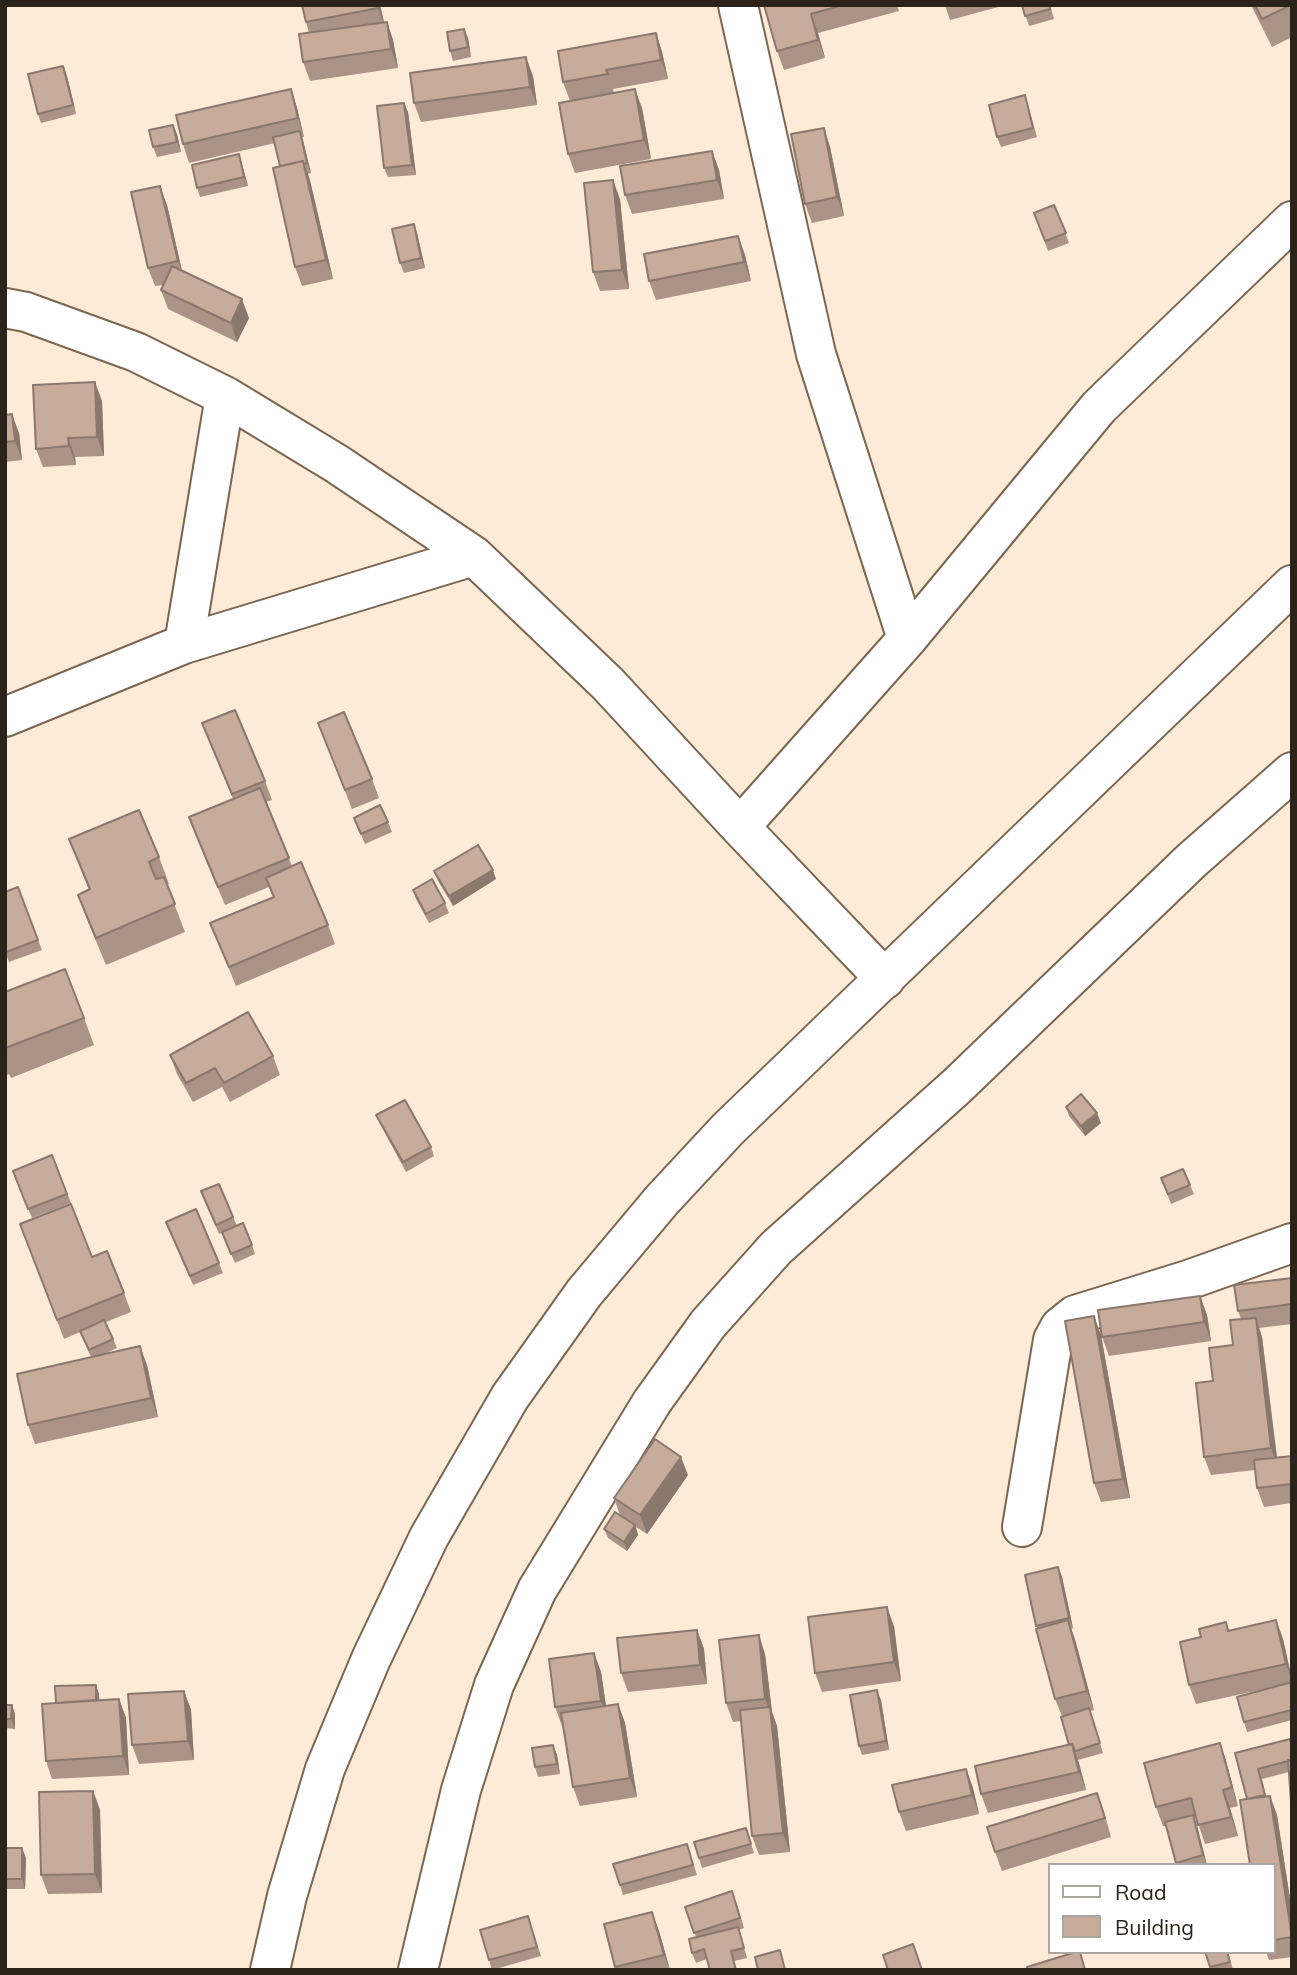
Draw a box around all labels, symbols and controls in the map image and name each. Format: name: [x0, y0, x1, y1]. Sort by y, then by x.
legend: [1048, 1863, 1276, 1954]
text: Road: [1115, 1879, 1166, 1905]
text: Building: [1115, 1914, 1194, 1940]

